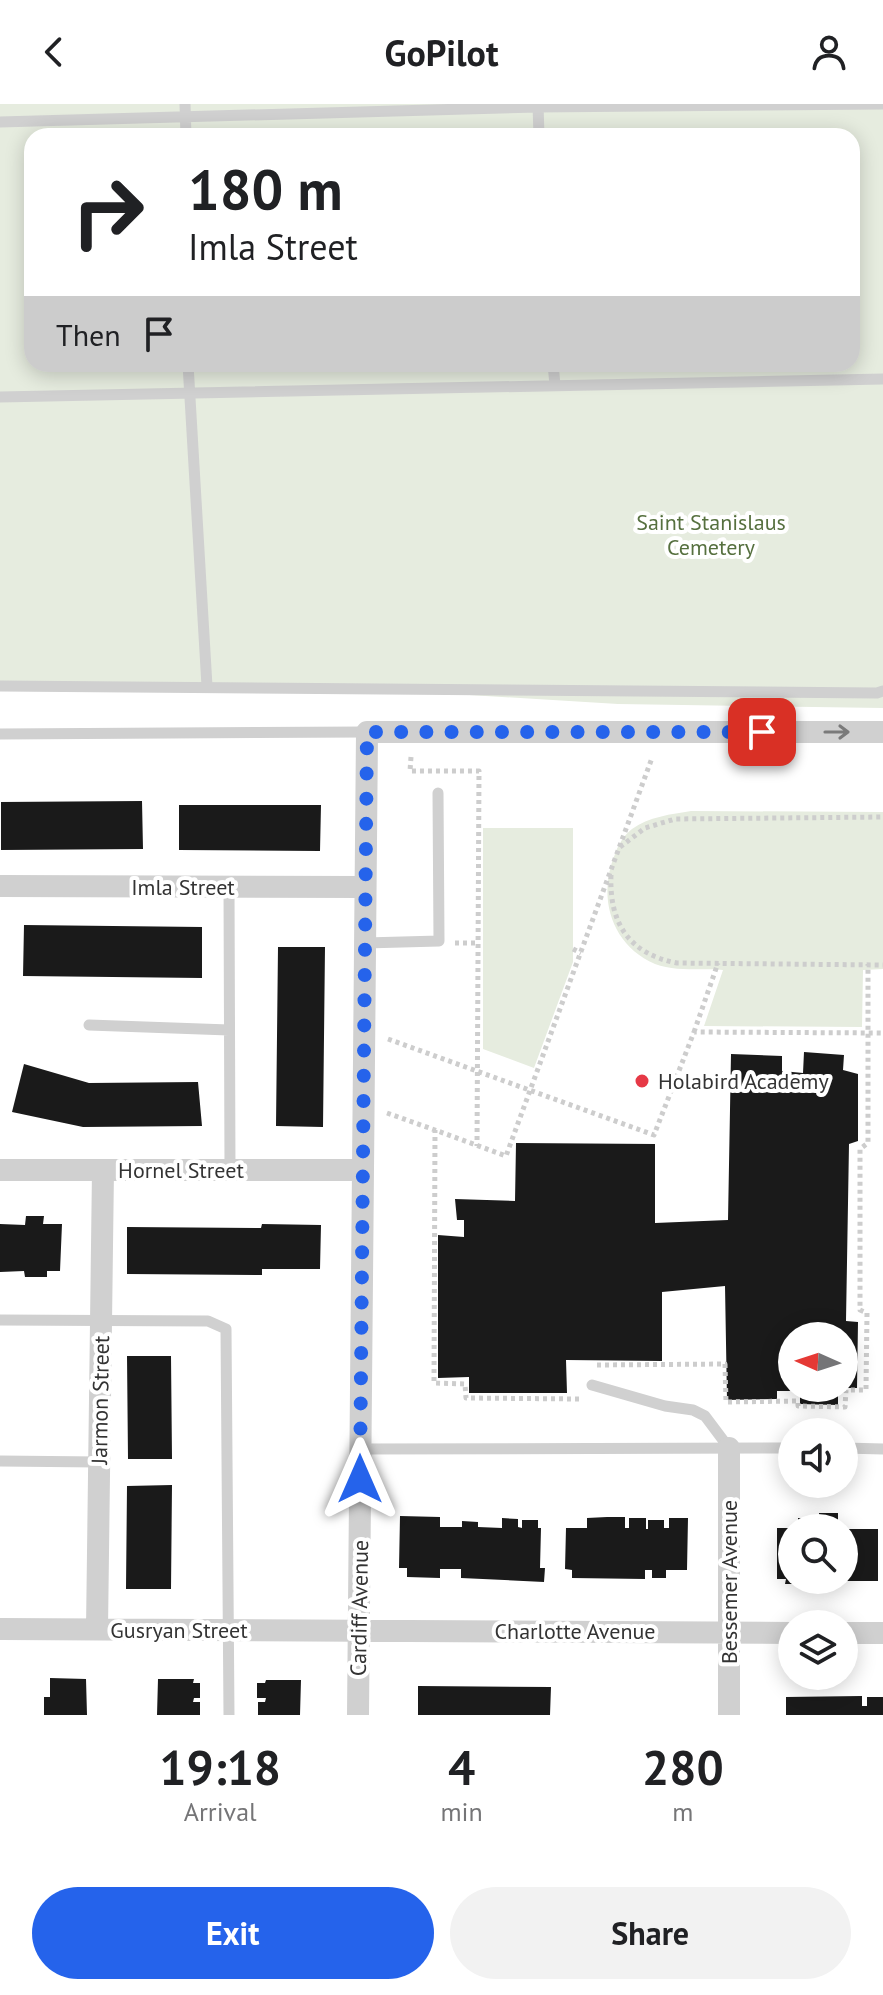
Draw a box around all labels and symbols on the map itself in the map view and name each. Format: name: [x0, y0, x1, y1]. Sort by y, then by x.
park label: Saint Stanislaus Cemetery: [636, 508, 786, 561]
pin: [728, 698, 796, 766]
one-way arrow: [823, 724, 850, 740]
street label: Imla Street: [131, 873, 235, 901]
place label: Holabird Academy: [658, 1067, 829, 1095]
marker: Holabird Academy: [633, 1072, 651, 1090]
street label: Hornel Street: [118, 1156, 244, 1184]
north arrow: [778, 1322, 858, 1402]
street label: Jarmon Street: [85, 1335, 115, 1466]
position arrow: [318, 1437, 402, 1521]
street label: Bessemer Avenue: [715, 1500, 743, 1664]
street label: Cardiff Avenue: [344, 1540, 374, 1676]
street label: Gusryan Street: [110, 1616, 248, 1644]
street label: Charlotte Avenue: [495, 1617, 655, 1645]

